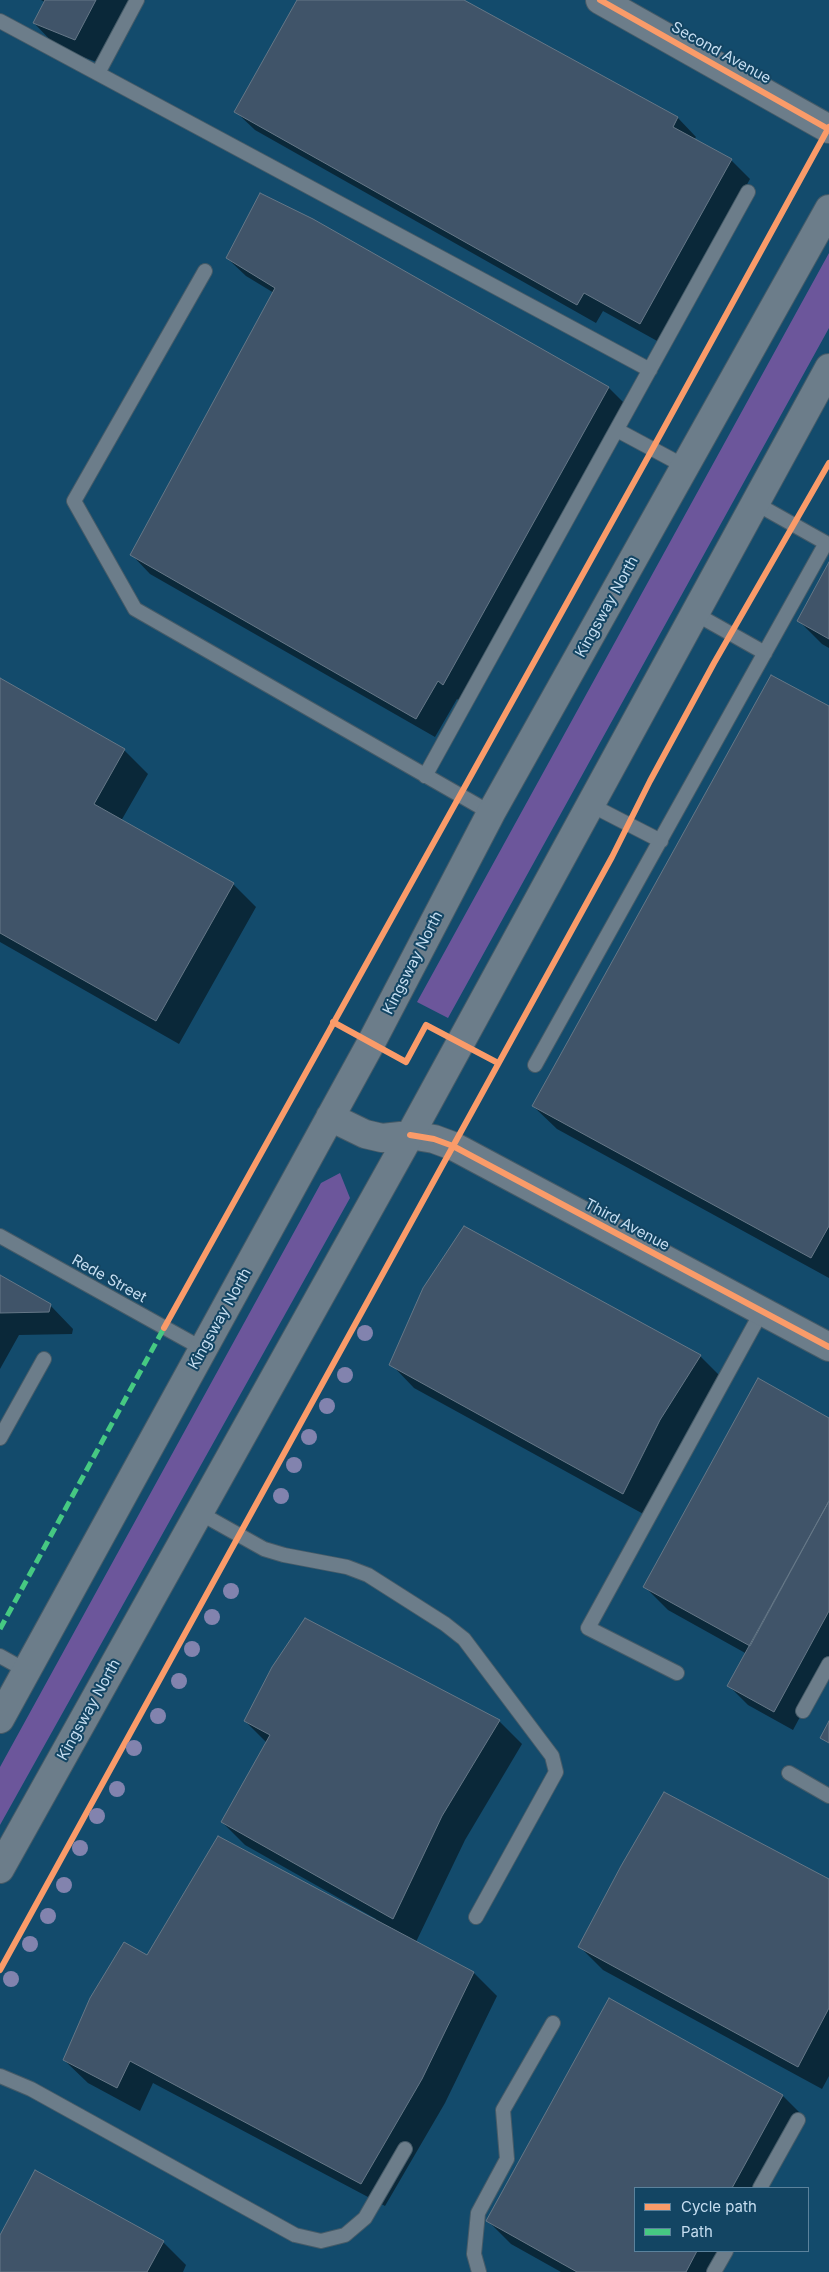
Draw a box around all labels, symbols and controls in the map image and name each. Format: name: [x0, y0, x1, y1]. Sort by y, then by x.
street label: Second Avenue: [668, 18, 774, 88]
street label: Kingsway North: [572, 553, 642, 661]
street label: Kingsway North: [379, 909, 447, 1017]
street label: Third Avenue: [581, 1195, 673, 1255]
street label: Rede Street: [68, 1251, 150, 1307]
street label: Kingsway North: [185, 1265, 255, 1373]
street label: Kingsway North: [54, 1656, 124, 1764]
legend: [634, 2187, 809, 2252]
text: Cycle path: [681, 2197, 757, 2216]
text: Path: [681, 2222, 713, 2241]

